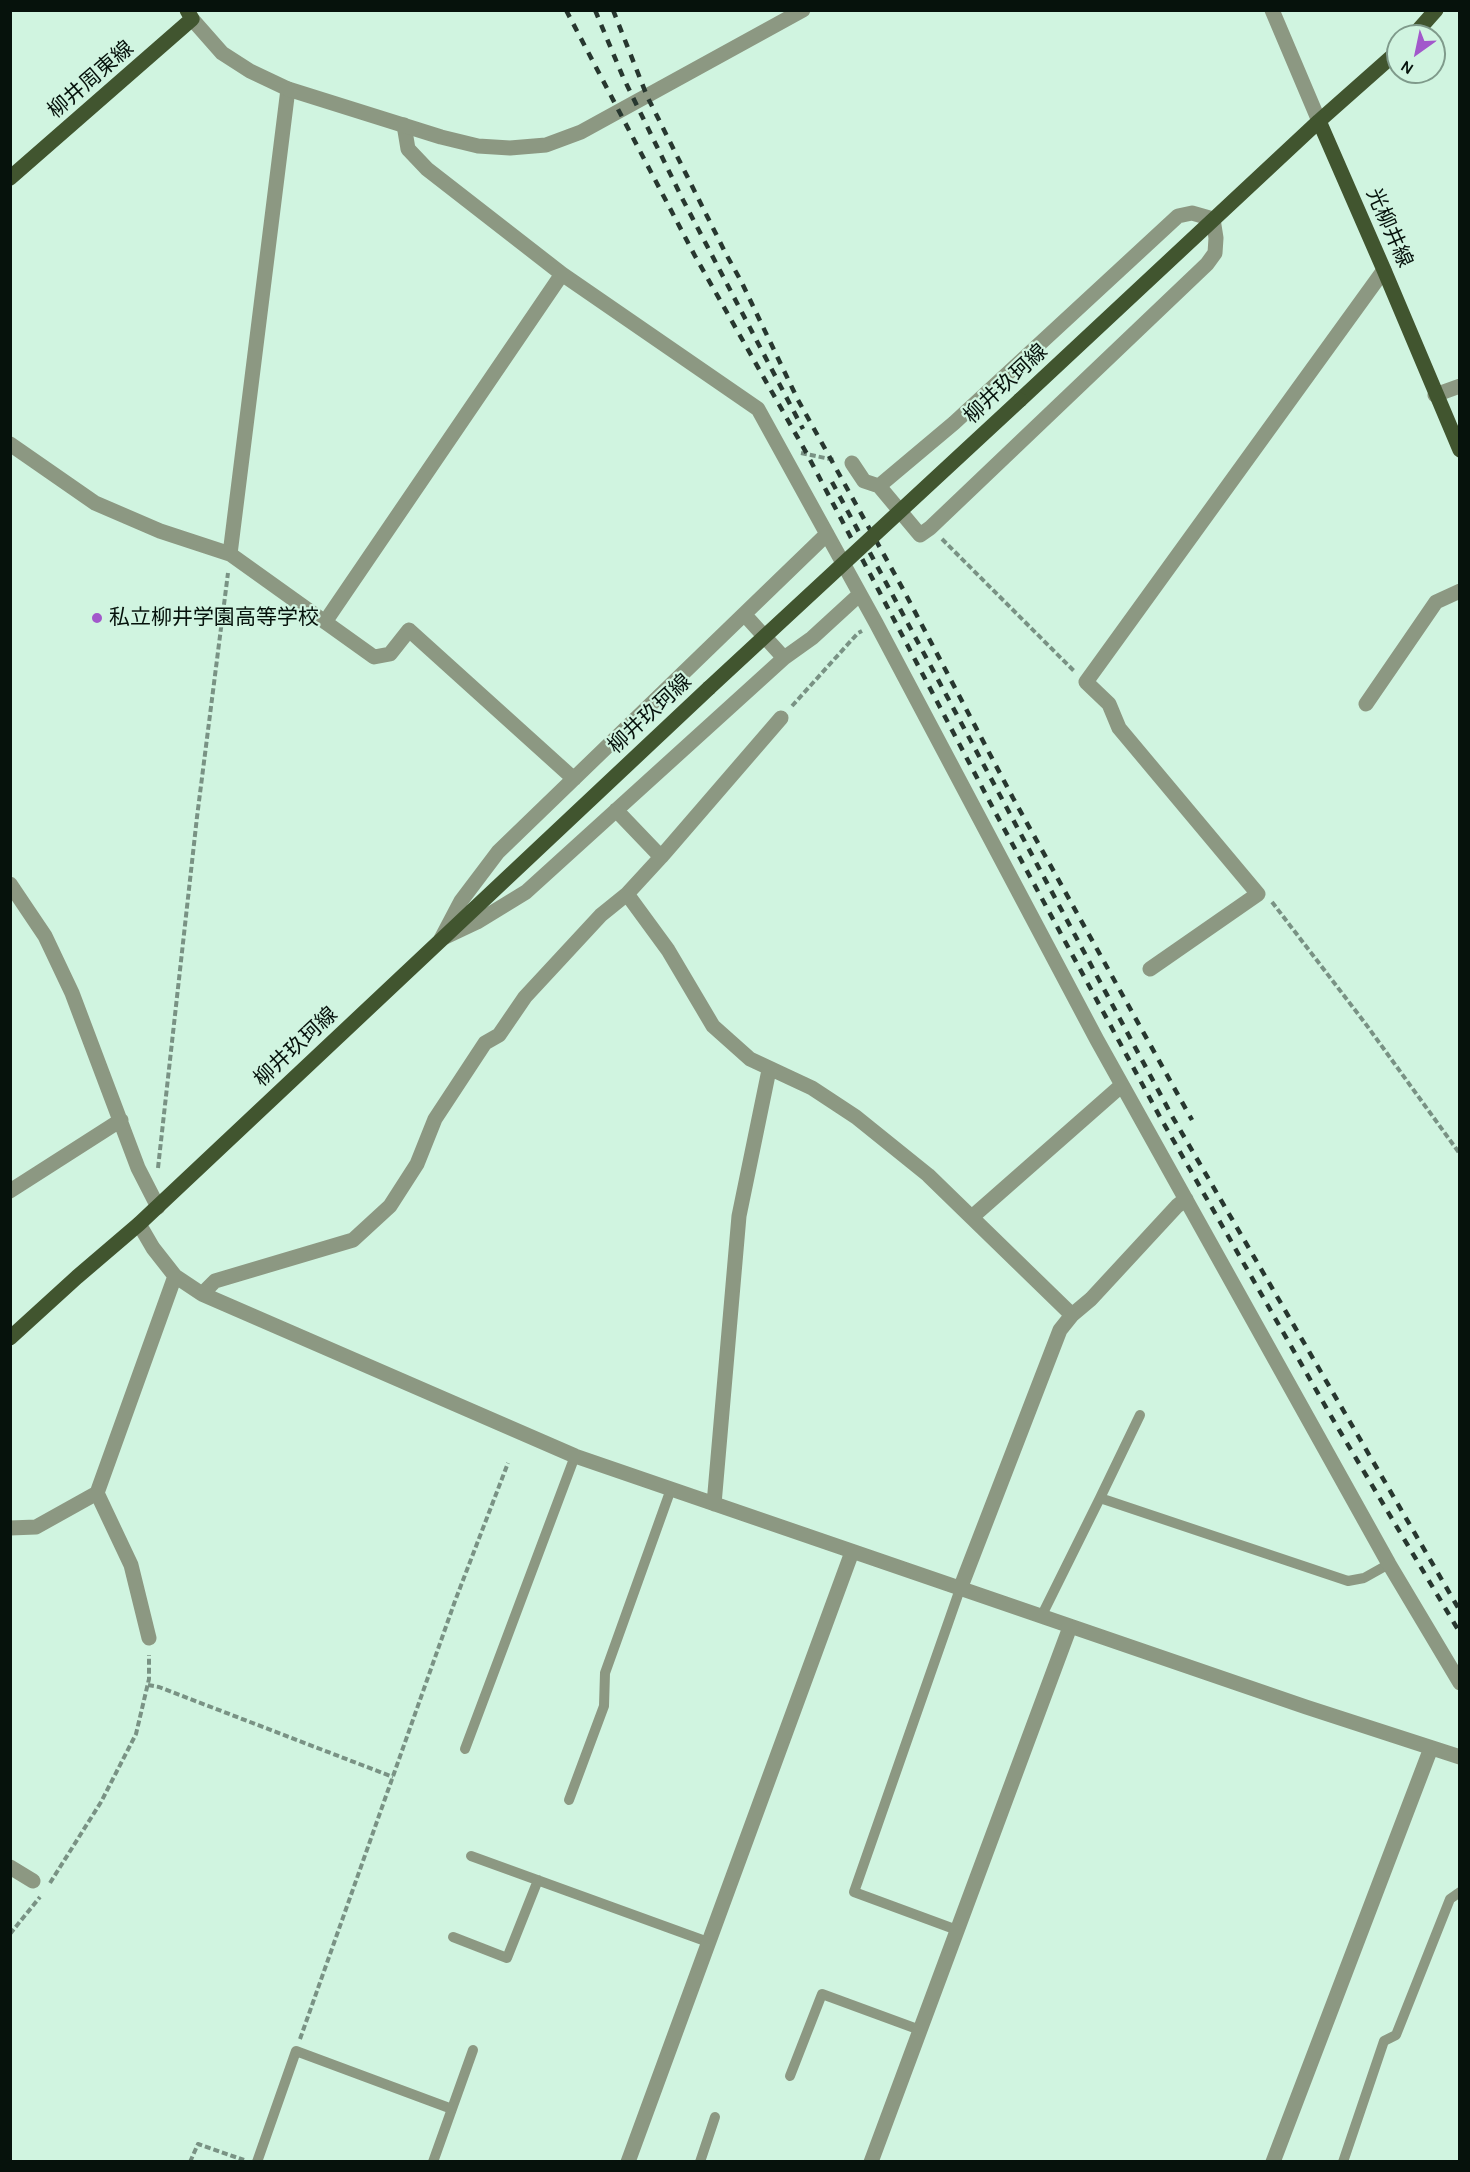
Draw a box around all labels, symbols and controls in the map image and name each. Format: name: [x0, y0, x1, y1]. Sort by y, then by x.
north arrow: [1386, 24, 1446, 84]
street label: 柳井周東線: [43, 36, 139, 124]
text: N: [1397, 57, 1417, 79]
street label: 光柳井線: [1360, 185, 1418, 271]
street label: 柳井玖珂線: [959, 339, 1053, 429]
place label: 私立柳井学園高等学校: [109, 605, 319, 631]
marker: 私立柳井学園高等学校: [90, 611, 104, 625]
street label: 柳井玖珂線: [603, 669, 697, 759]
street label: 柳井玖珂線: [249, 1002, 343, 1092]

